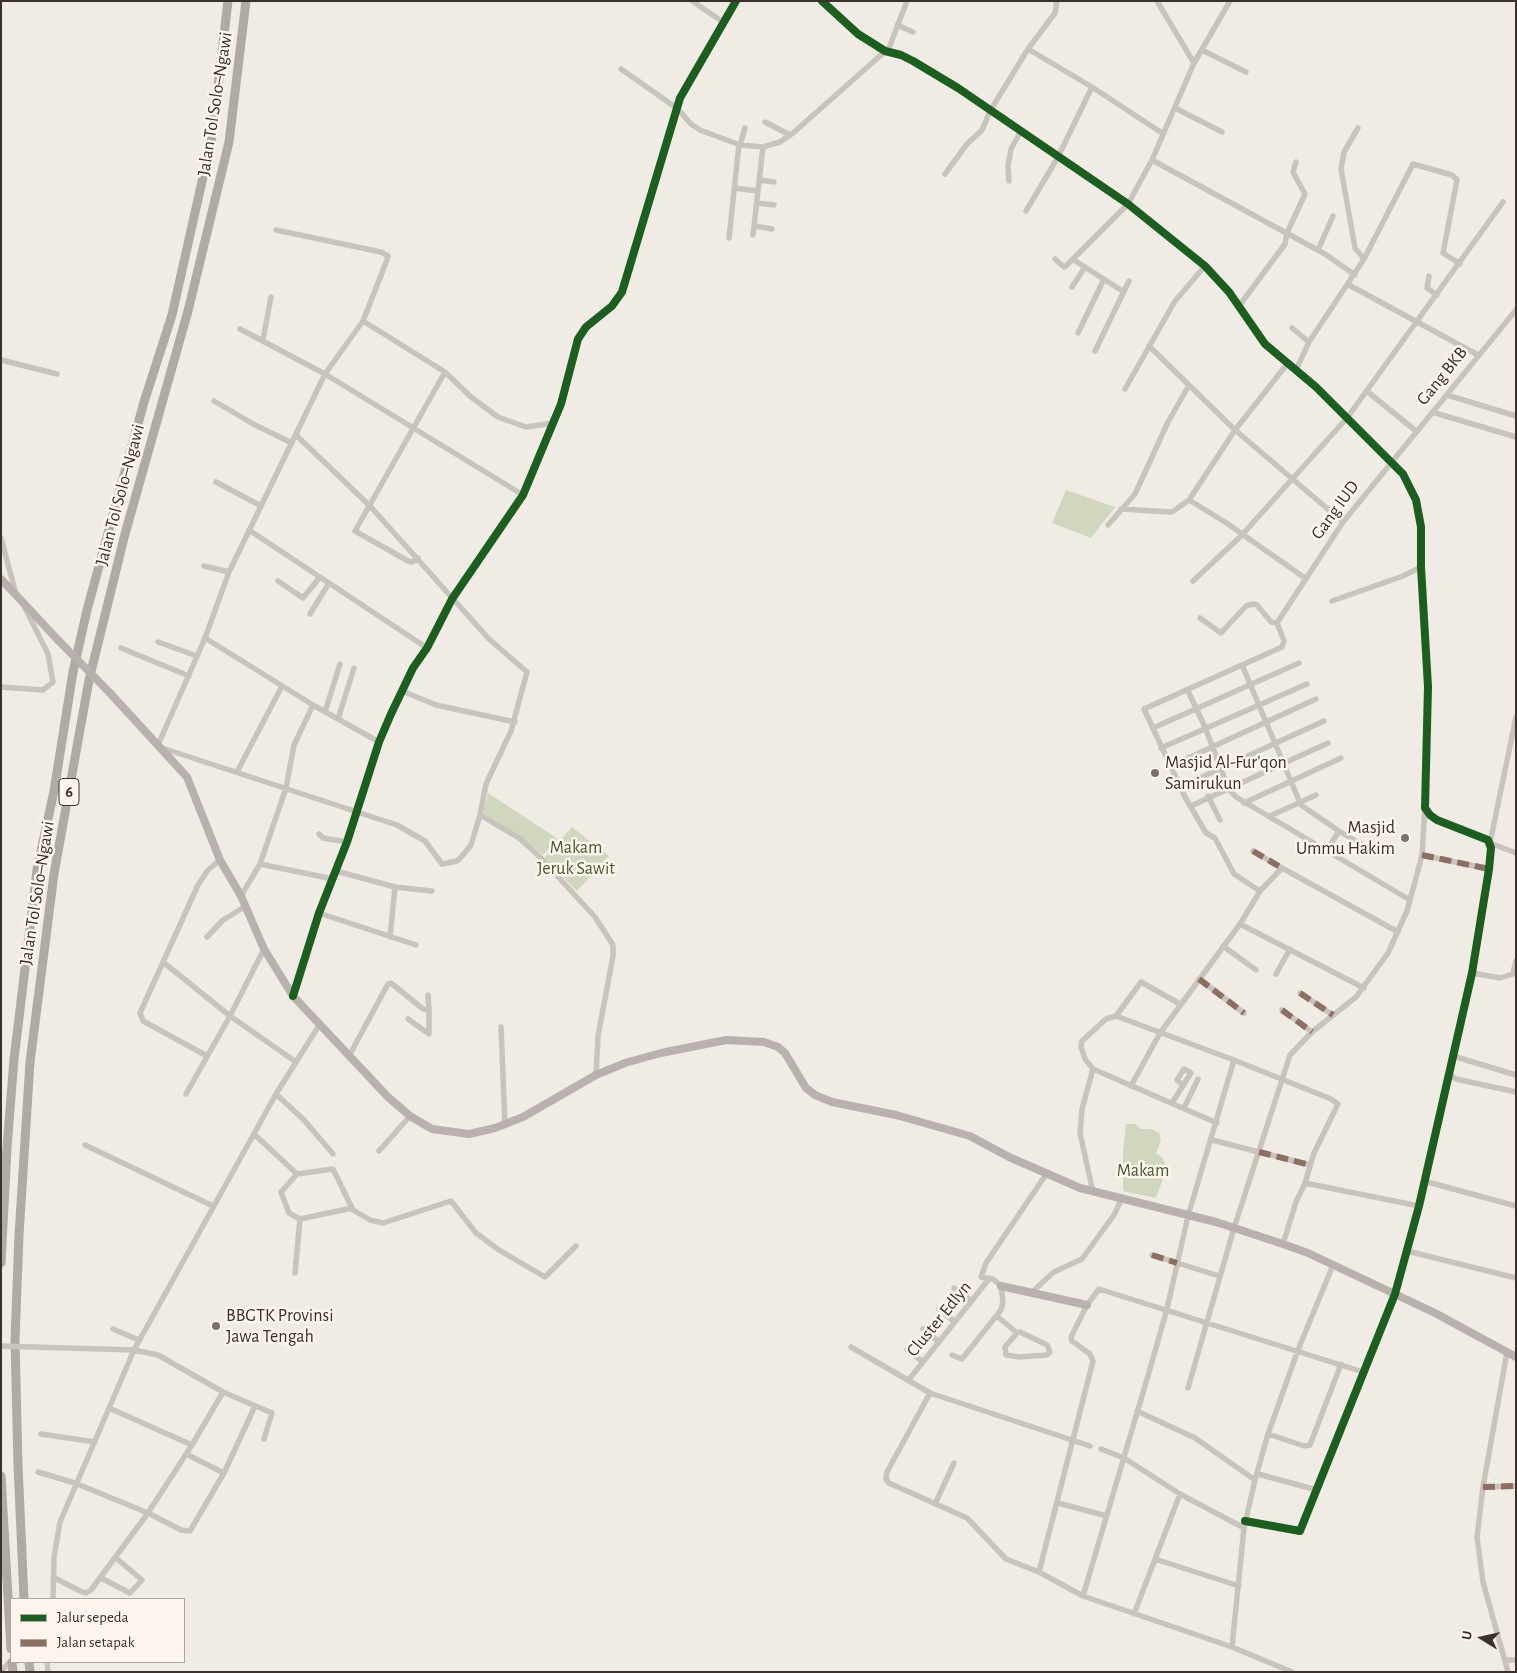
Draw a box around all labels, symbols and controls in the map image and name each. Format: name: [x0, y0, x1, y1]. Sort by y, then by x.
street label: Jalan Tol Solo–Ngawi: [193, 30, 237, 178]
street label: Gang BKB: [1412, 342, 1472, 410]
street label: Jalan Tol Solo–Ngawi: [91, 422, 149, 568]
street label: Gang IUD: [1306, 476, 1364, 544]
place label: Masjid Al-Fur'qon Samirukun: [1165, 752, 1287, 794]
marker: Masjid Al-Fur'qon Samirukun: [1149, 767, 1161, 779]
road number: 6: [59, 779, 79, 806]
place label: Masjid Ummu Hakim: [1296, 817, 1395, 860]
street label: Jalan Tol Solo–Ngawi: [15, 819, 59, 967]
marker: Masjid Ummu Hakim: [1399, 832, 1411, 844]
park label: Makam Jeruk Sawit: [537, 837, 615, 880]
park label: Makam: [1117, 1160, 1169, 1182]
street label: Cluster Edlyn: [902, 1277, 976, 1361]
place label: BBGTK Provinsi Jawa Tengah: [226, 1305, 334, 1348]
marker: BBGTK Provinsi Jawa Tengah: [210, 1320, 222, 1332]
legend: [10, 1598, 185, 1663]
text: Jalur sepeda: [57, 1610, 129, 1625]
north arrow: [1457, 1613, 1507, 1663]
text: U: [1460, 1630, 1475, 1641]
text: Jalan setapak: [57, 1635, 135, 1650]

